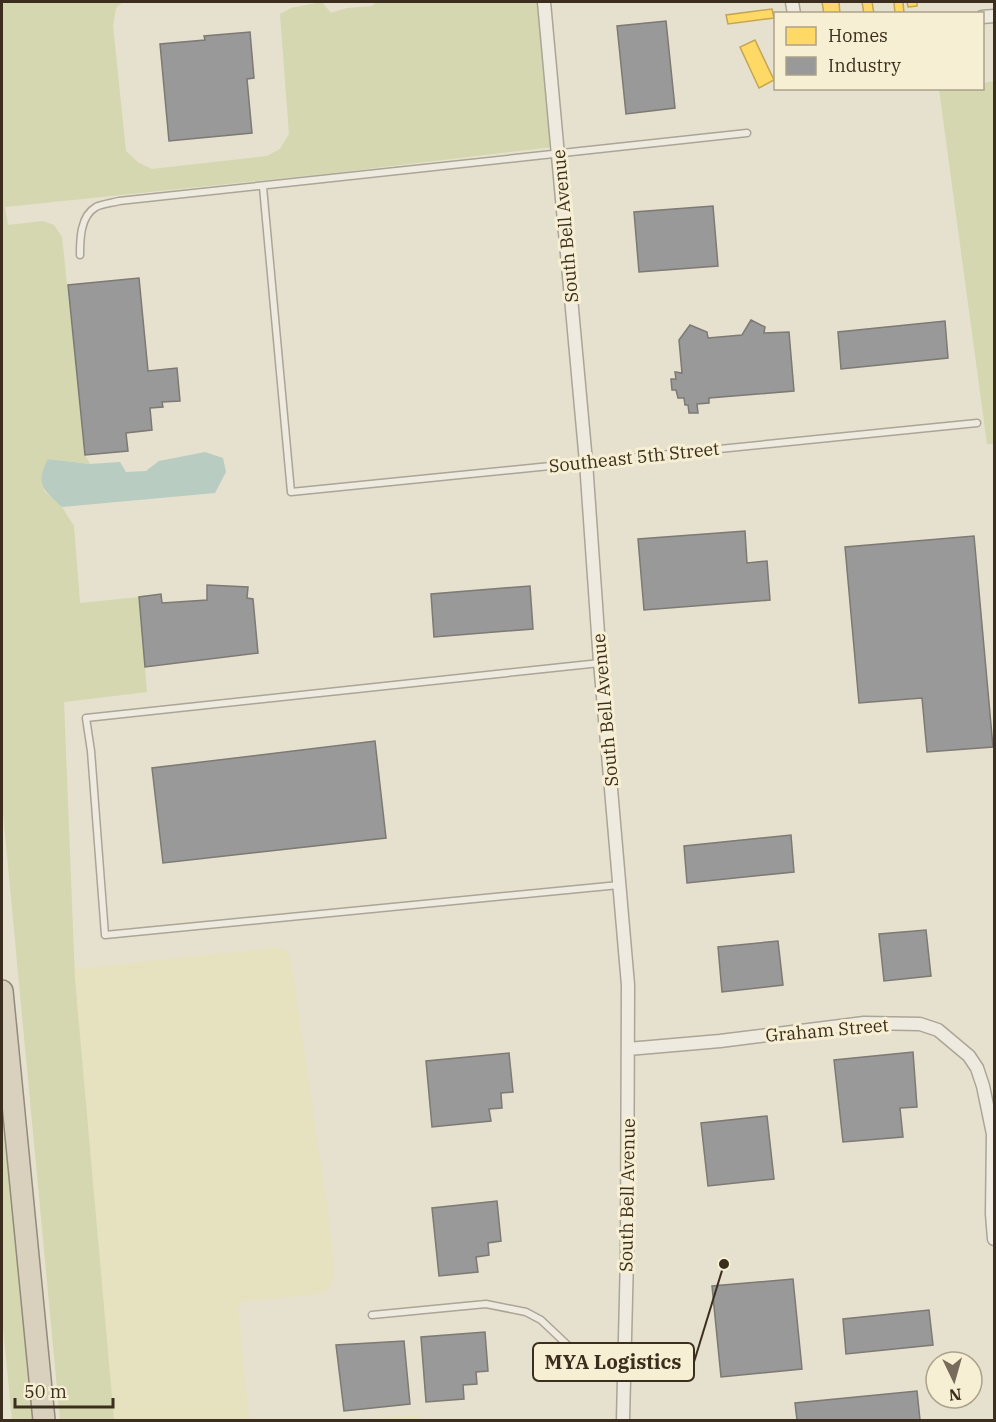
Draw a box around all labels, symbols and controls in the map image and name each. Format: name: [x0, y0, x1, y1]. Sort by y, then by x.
legend: [774, 12, 984, 90]
text: Homes: [828, 24, 888, 47]
text: Industry: [828, 54, 901, 77]
street label: South Bell Avenue: [547, 148, 583, 304]
street label: Southeast 5th Street: [548, 437, 720, 477]
street label: South Bell Avenue: [587, 632, 623, 788]
street label: Graham Street: [764, 1013, 890, 1047]
street label: South Bell Avenue: [614, 1118, 640, 1272]
callout: MYA Logistics: [533, 1343, 694, 1381]
text: MYA Logistics: [545, 1348, 681, 1375]
north arrow: [924, 1350, 984, 1410]
scale bar: [15, 1371, 112, 1409]
text: 50 m: [24, 1380, 67, 1403]
text: N: [948, 1384, 962, 1405]

